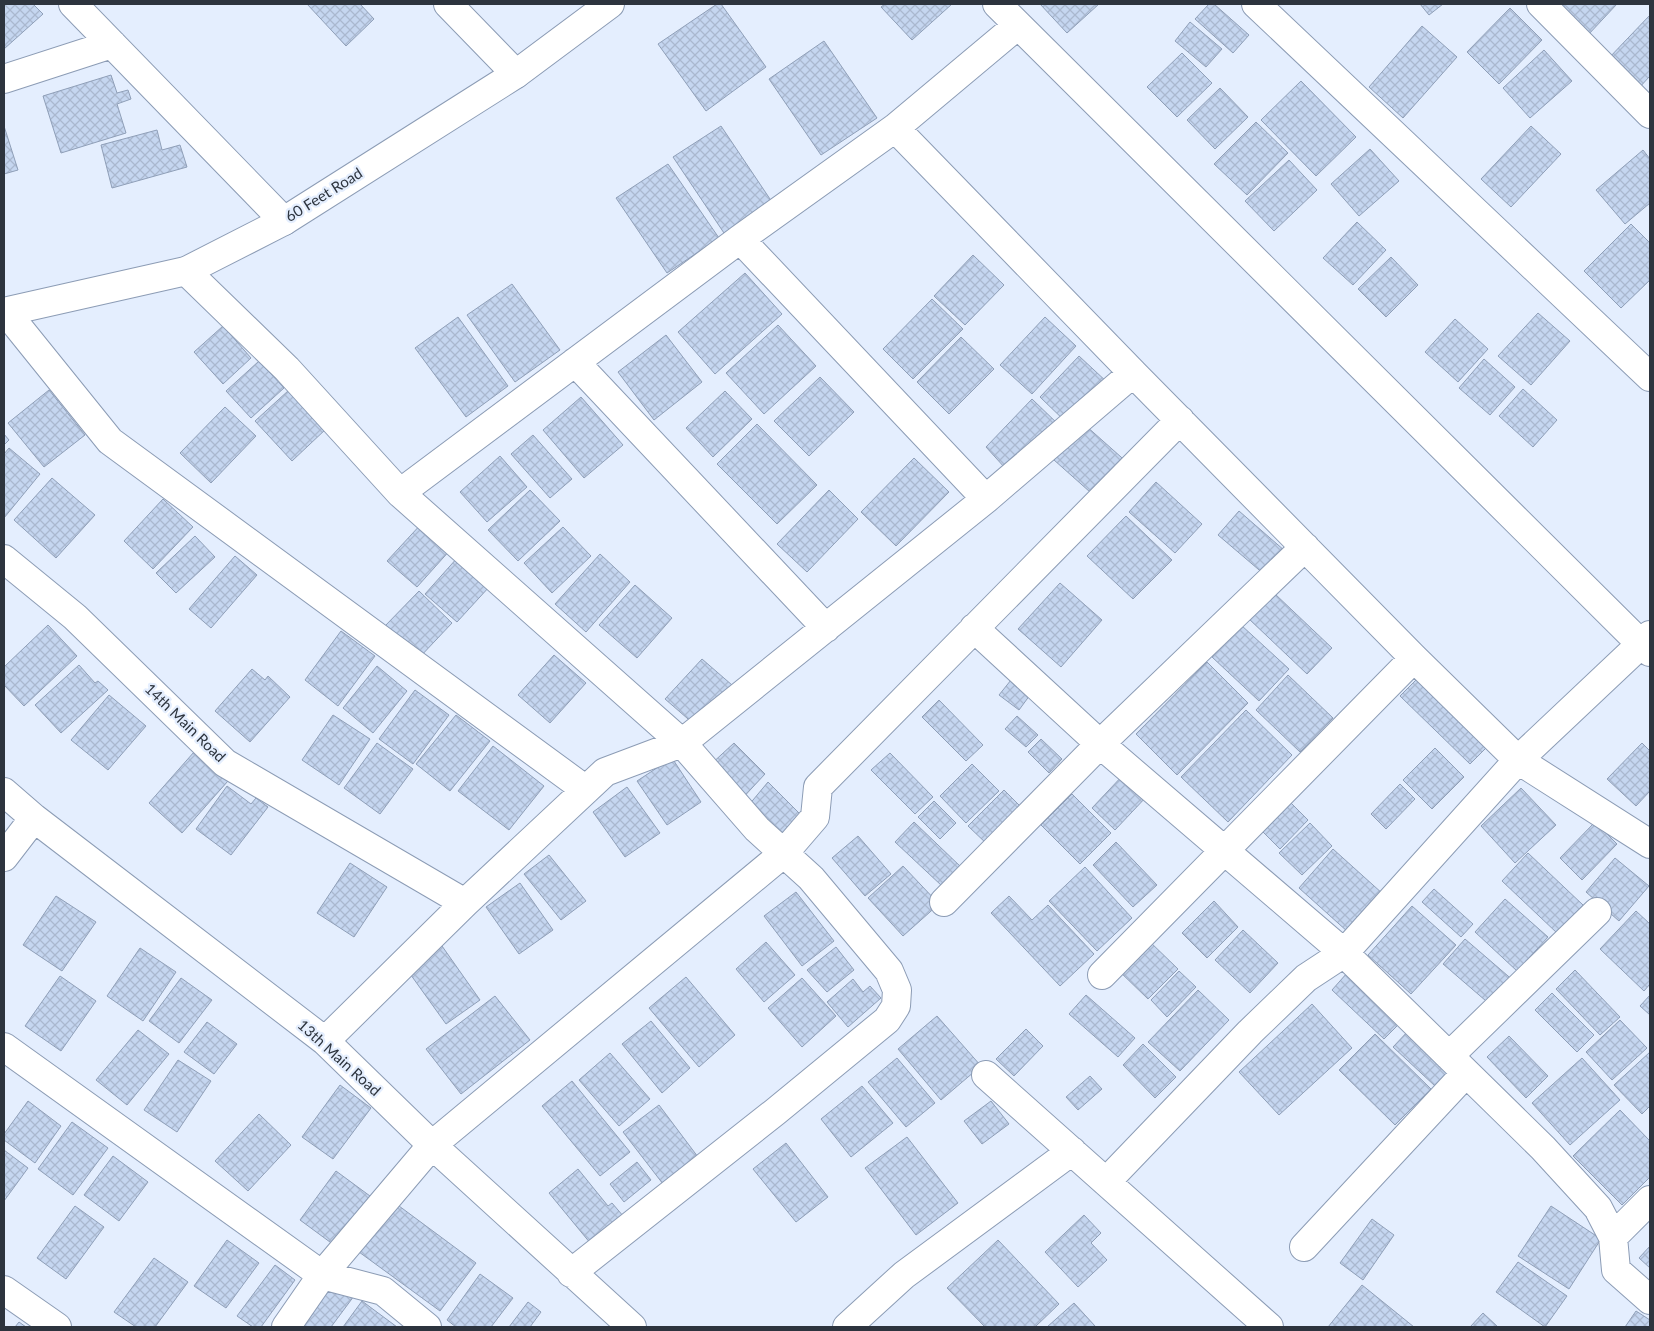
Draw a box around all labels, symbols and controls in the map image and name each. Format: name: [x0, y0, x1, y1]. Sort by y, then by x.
street label: 60 Feet Road: [282, 163, 365, 225]
street label: 14th Main Road: [142, 679, 230, 765]
street label: 13th Main Road: [295, 1015, 385, 1099]

